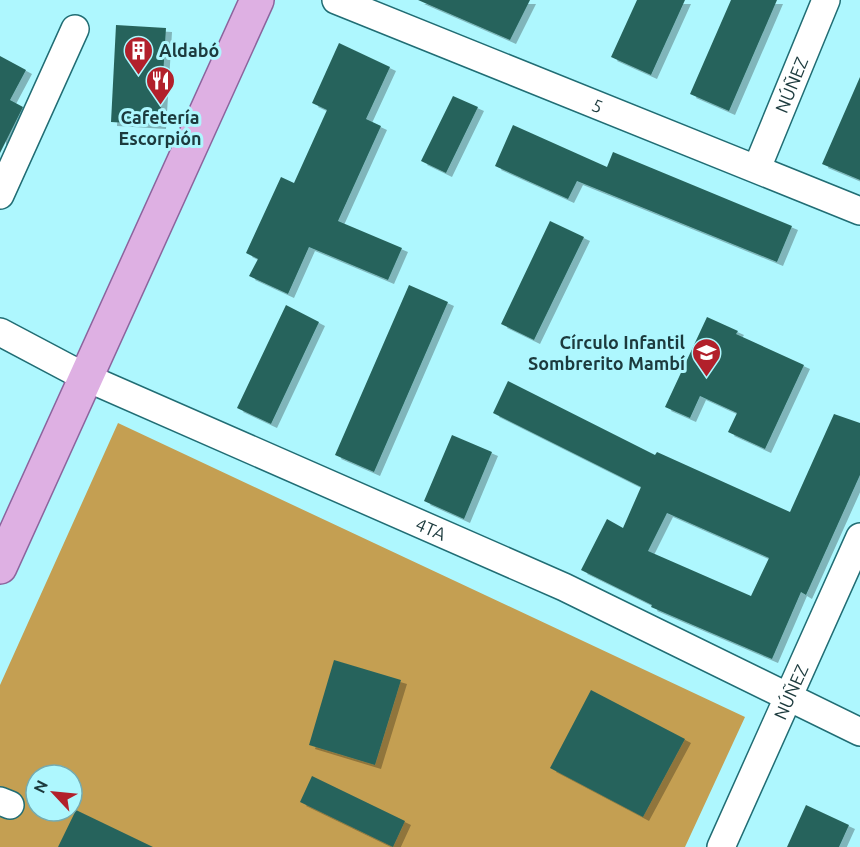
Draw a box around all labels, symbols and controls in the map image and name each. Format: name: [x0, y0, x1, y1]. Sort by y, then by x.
building icon: Aldabó: [122, 34, 154, 76]
place label: Aldabó: [159, 40, 219, 60]
street label: NÚÑEZ: [771, 54, 812, 116]
restaurant icon: Cafetería Escorpión: [144, 64, 176, 106]
street label: 5: [589, 94, 606, 117]
place label: Cafetería Escorpión: [118, 107, 202, 148]
place label: Círculo Infantil Sombrerito Mambí: [528, 332, 686, 373]
school or university icon: Círculo Infantil Sombrerito Mambí: [690, 336, 722, 378]
street label: 4TA: [413, 513, 449, 544]
street label: NÚÑEZ: [769, 661, 812, 723]
north arrow: [24, 763, 84, 823]
text: N: [30, 777, 51, 796]

